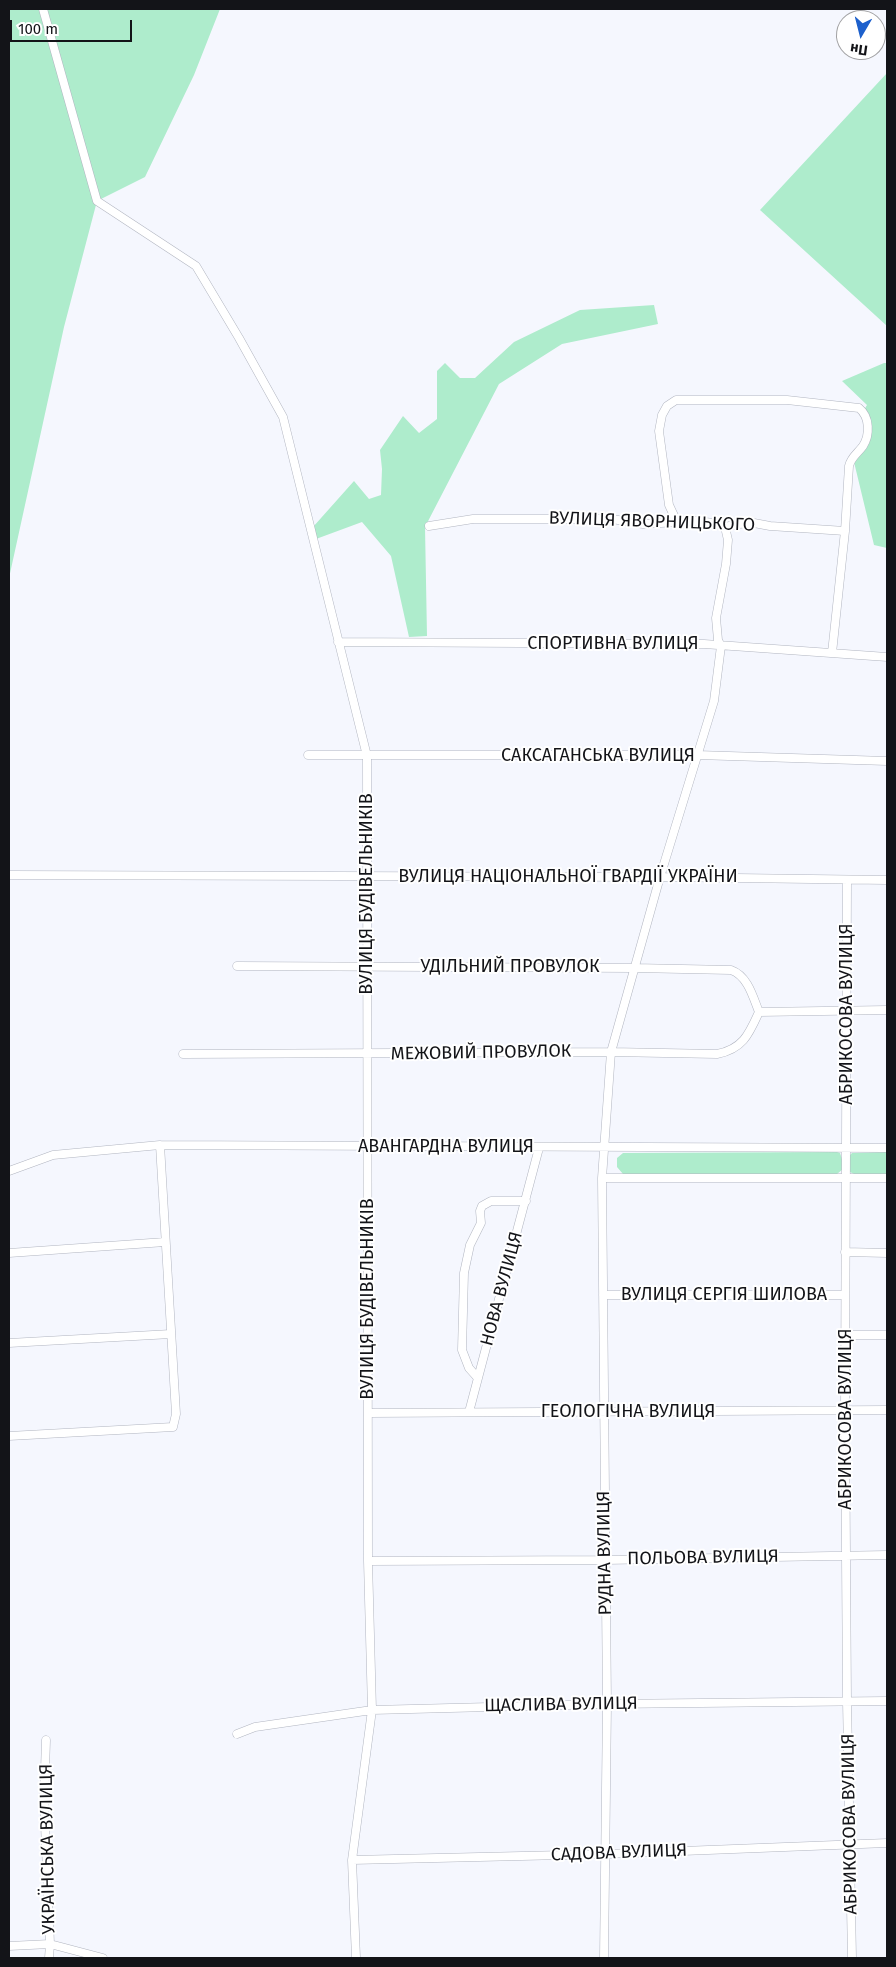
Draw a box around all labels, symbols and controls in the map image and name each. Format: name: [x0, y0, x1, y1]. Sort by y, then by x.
scale bar: [12, 10, 135, 42]
north arrow: [836, 10, 886, 60]
text: 100 m: [18, 20, 58, 38]
text: Пн: [849, 40, 869, 59]
street label: ВУЛИЦЯ ЯВОРНИЦЬКОГО: [548, 508, 756, 536]
street label: СПОРТИВНА ВУЛИЦЯ: [527, 633, 699, 655]
street label: САКСАГАНСЬКА ВУЛИЦЯ: [501, 745, 695, 767]
street label: ВУЛИЦЯ БУДІВЕЛЬНИКІВ: [356, 793, 378, 995]
street label: ВУЛИЦЯ НАЦІОНАЛЬНОЇ ГВАРДІЇ УКРАЇНИ: [398, 866, 738, 888]
street label: АБРИКОСОВА ВУЛИЦЯ: [836, 923, 858, 1105]
street label: УДІЛЬНИЙ ПРОВУЛОК: [420, 956, 600, 978]
street label: МЕЖОВИЙ ПРОВУЛОК: [390, 1041, 572, 1065]
street label: АВАНГАРДНА ВУЛИЦЯ: [358, 1136, 534, 1158]
street label: ВУЛИЦЯ БУДІВЕЛЬНИКІВ: [357, 1198, 379, 1400]
street label: НОВА ВУЛИЦЯ: [476, 1229, 528, 1349]
street label: ВУЛИЦЯ СЕРГІЯ ШИЛОВА: [621, 1284, 827, 1306]
street label: АБРИКОСОВА ВУЛИЦЯ: [835, 1328, 857, 1510]
street label: ГЕОЛОГІЧНА ВУЛИЦЯ: [541, 1401, 715, 1423]
street label: РУДНА ВУЛИЦЯ: [593, 1491, 617, 1615]
street label: ПОЛЬОВА ВУЛИЦЯ: [627, 1546, 779, 1570]
street label: ЩАСЛИВА ВУЛИЦЯ: [484, 1693, 638, 1717]
street label: АБРИКОСОВА ВУЛИЦЯ: [838, 1733, 862, 1915]
street label: УКРАЇНСЬКА ВУЛИЦЯ: [36, 1764, 60, 1934]
street label: САДОВА ВУЛИЦЯ: [550, 1840, 688, 1866]

